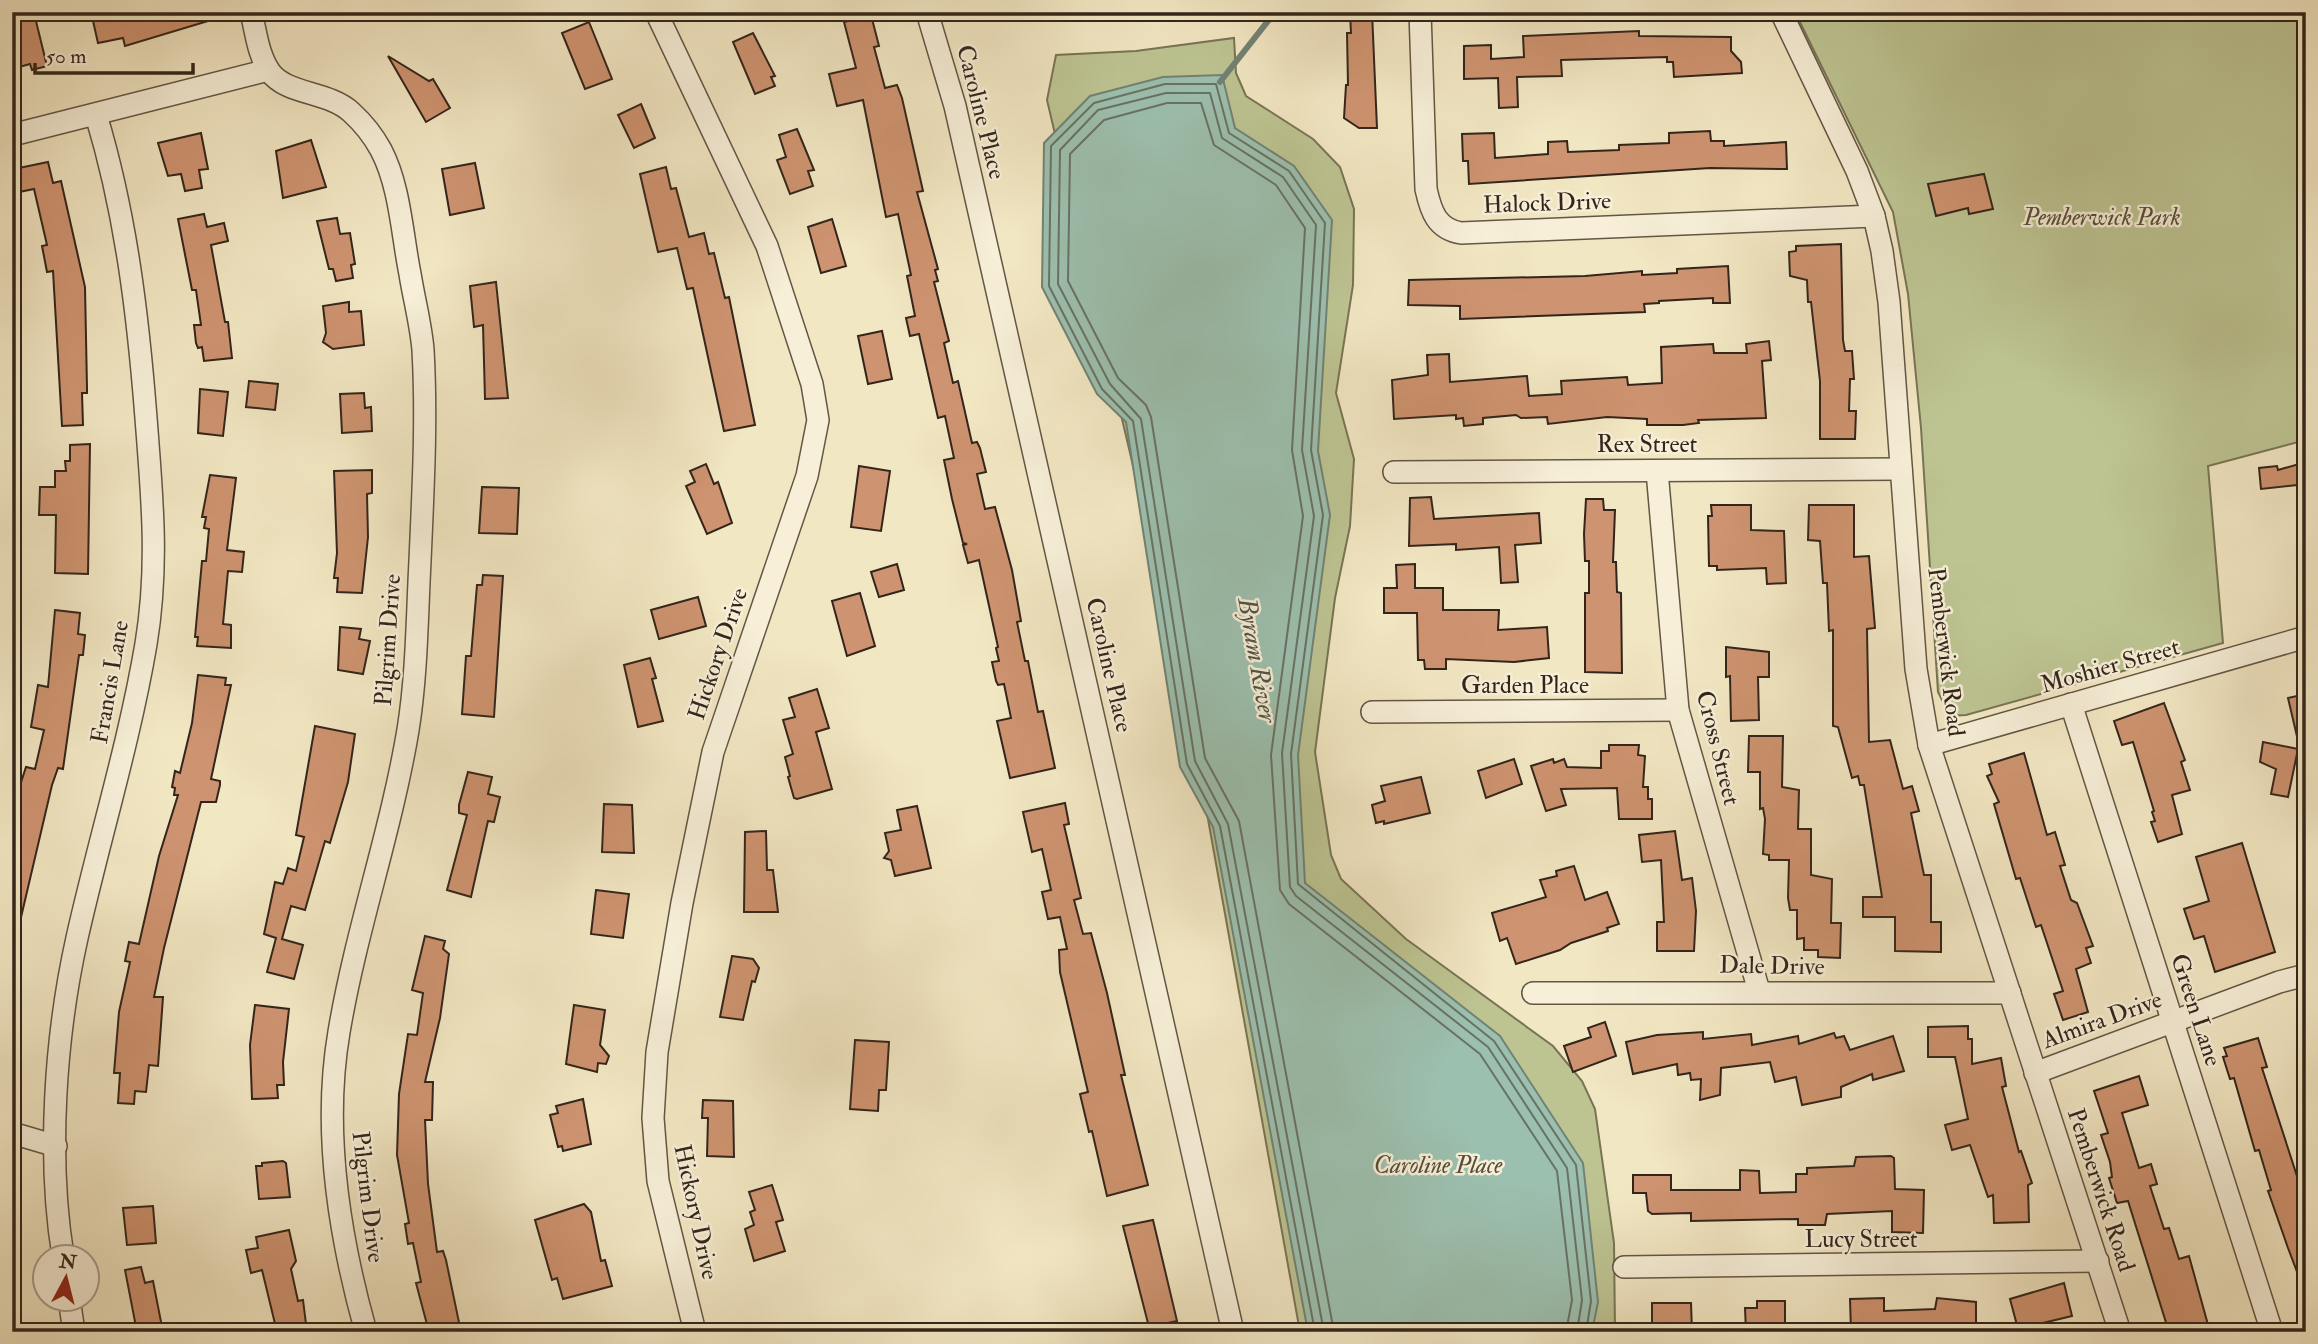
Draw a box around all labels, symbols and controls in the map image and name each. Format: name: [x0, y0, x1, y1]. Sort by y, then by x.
scale bar: [35, 32, 192, 76]
street label: Caroline Place: [949, 42, 1013, 182]
text: 50 m: [46, 43, 87, 70]
street label: Halock Drive: [1482, 185, 1612, 221]
park label: Pemberwick Park: [2022, 202, 2181, 233]
street label: Rex Street: [1597, 429, 1698, 460]
street label: Pemberwick Road: [1920, 566, 1972, 739]
street label: Pilgrim Drive: [368, 573, 408, 707]
street label: Hickory Drive: [681, 584, 755, 724]
water label: Byram River: [1230, 593, 1284, 726]
street label: Caroline Place: [1078, 595, 1140, 735]
street label: Francis Lane: [84, 618, 136, 746]
street label: Moshier Street: [2037, 631, 2183, 701]
street label: Garden Place: [1461, 670, 1589, 701]
street label: Cross Street: [1689, 687, 1747, 809]
street label: Dale Drive: [1719, 950, 1825, 982]
street label: Green Lane: [2163, 950, 2229, 1070]
street label: Almira Drive: [2037, 984, 2166, 1056]
street label: Pemberwick Road: [2060, 1104, 2142, 1276]
street label: Pilgrim Drive: [345, 1129, 391, 1265]
street label: Hickory Drive: [667, 1141, 725, 1283]
park label: Caroline Place: [1374, 1150, 1503, 1181]
street label: Lucy Street: [1805, 1224, 1918, 1255]
north arrow: [32, 1242, 102, 1312]
text: N: [57, 1249, 79, 1275]

